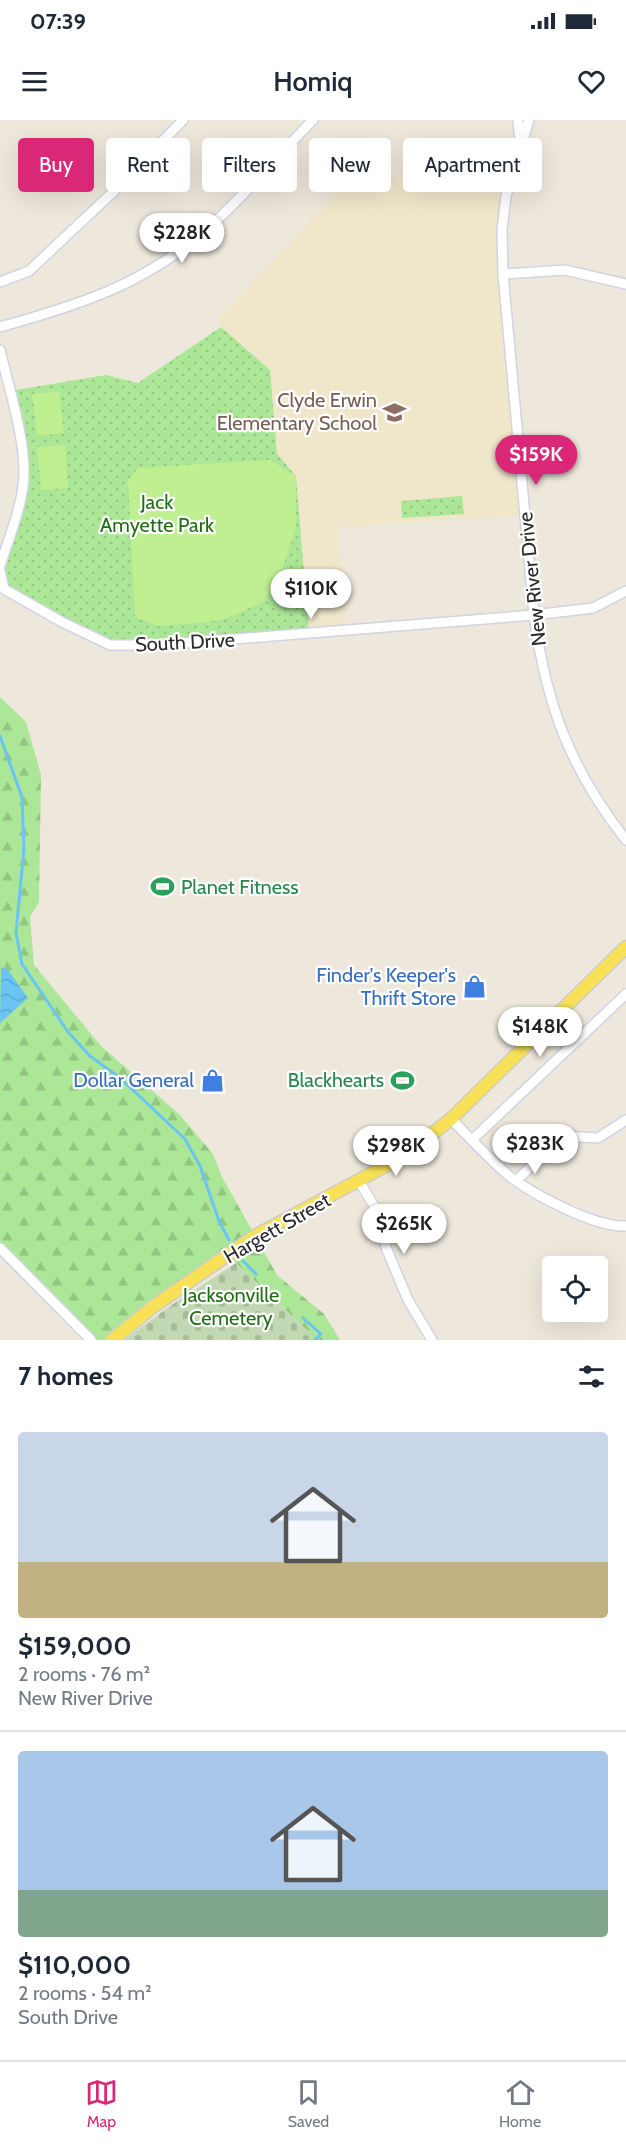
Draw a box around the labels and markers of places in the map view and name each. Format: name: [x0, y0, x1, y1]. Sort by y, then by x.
pin: $228K: [140, 213, 224, 264]
place label: Clyde Erwin Elementary School: [217, 388, 377, 435]
school or university icon: Clyde Erwin Elementary School: [382, 399, 408, 425]
pin: $159K: [494, 435, 578, 486]
pin: $110K: [269, 569, 353, 620]
sports icon: Planet Fitness: [150, 874, 176, 900]
place label: Planet Fitness: [181, 875, 299, 899]
place label: Finder's Keeper's Thrift Store: [316, 963, 456, 1010]
shop icon: Finder's Keeper's Thrift Store: [461, 973, 487, 999]
pin: $148K: [498, 1007, 582, 1058]
shop icon: Dollar General: [199, 1067, 225, 1093]
sports icon: Blackhearts: [389, 1067, 415, 1093]
place label: Dollar General: [73, 1068, 194, 1092]
place label: Blackhearts: [288, 1068, 384, 1092]
pin: $283K: [493, 1124, 577, 1175]
pin: $298K: [354, 1126, 438, 1177]
pin: $265K: [362, 1204, 446, 1255]

